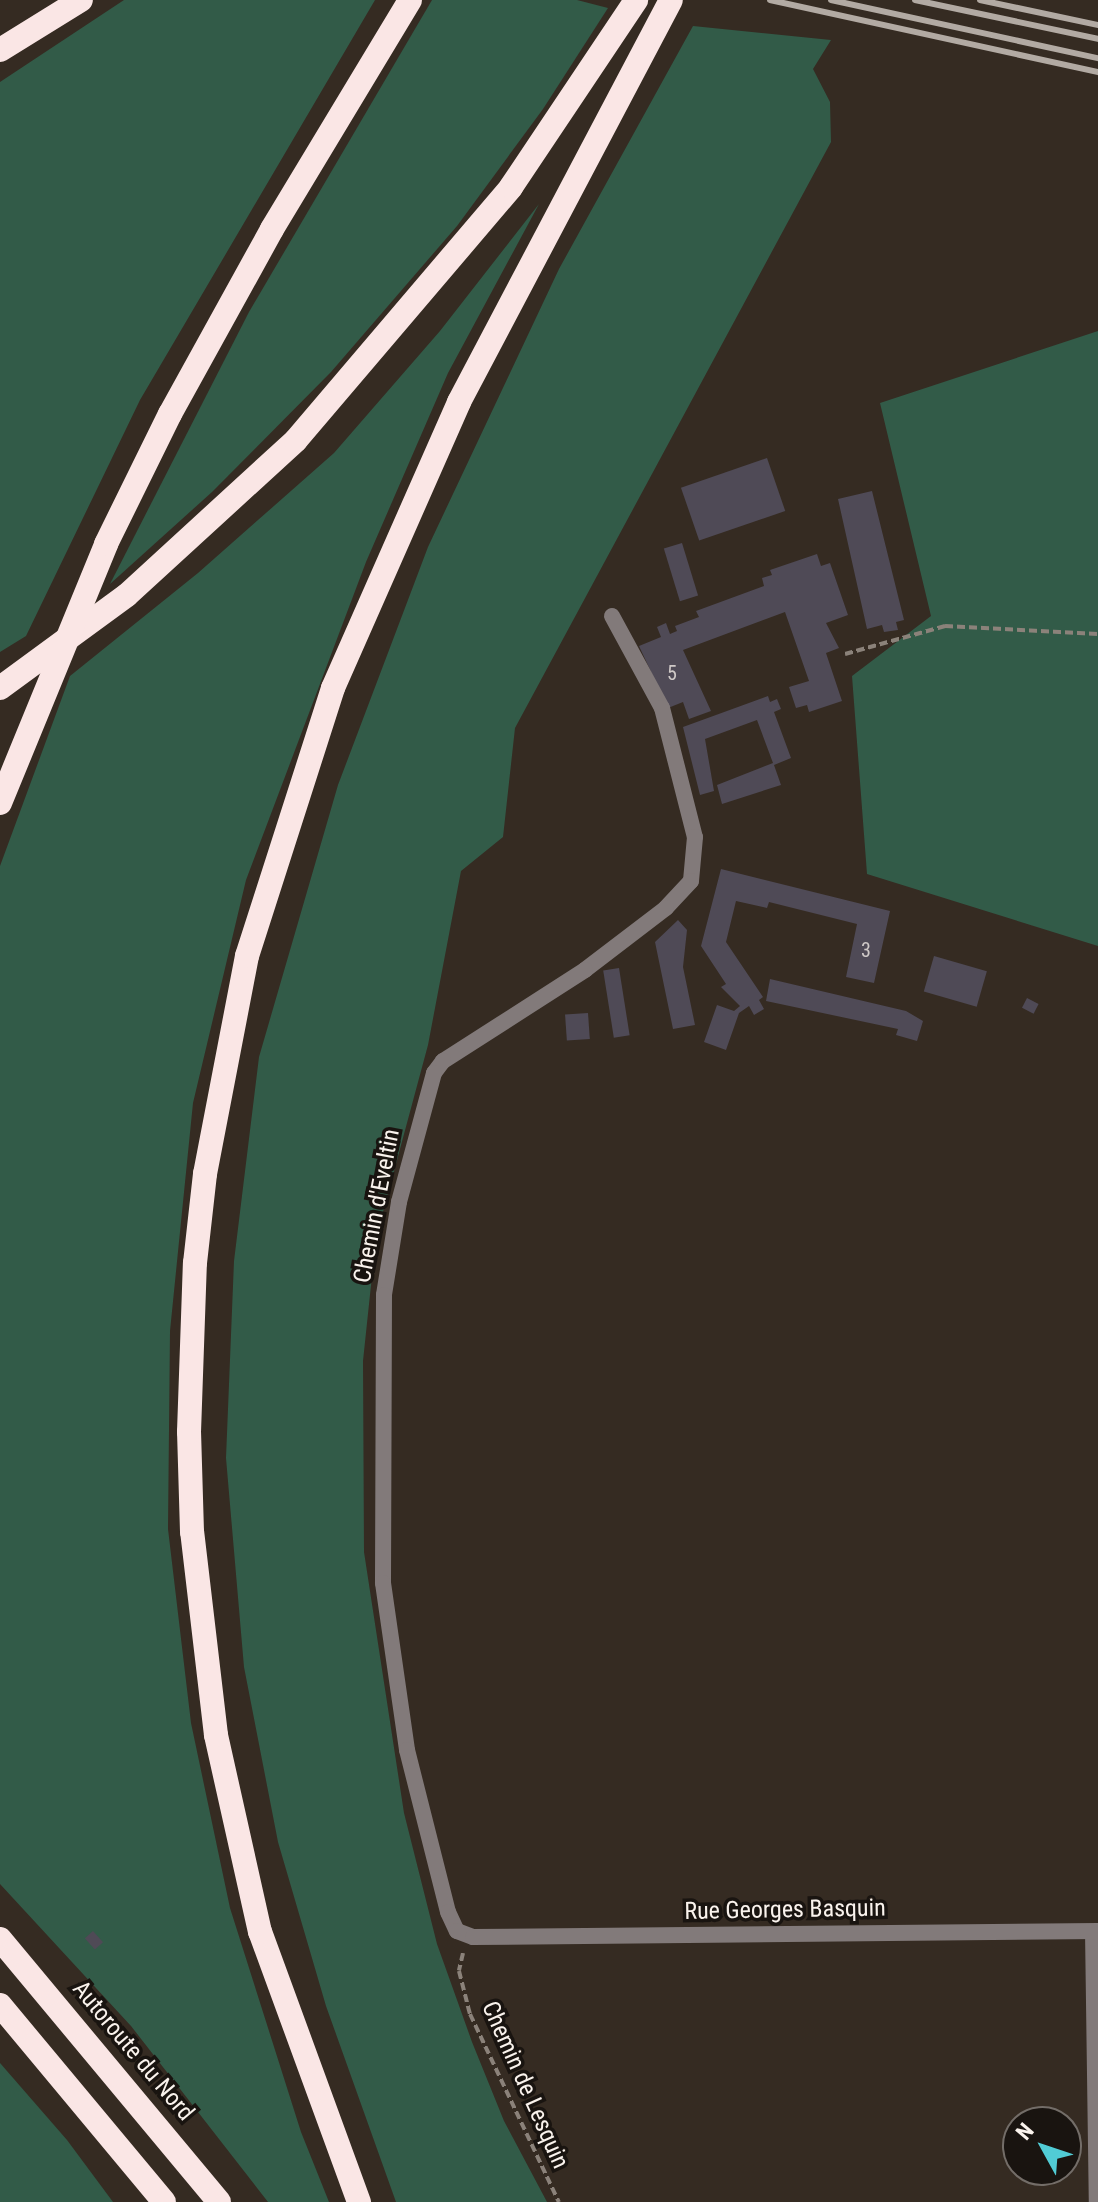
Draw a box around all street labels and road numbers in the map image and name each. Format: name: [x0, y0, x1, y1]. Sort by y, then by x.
street label: Chemin d'Eveltin: [348, 1127, 406, 1285]
street label: Rue Georges Basquin: [684, 1894, 886, 1926]
street label: Autoroute du Nord: [66, 1975, 200, 2127]
street label: Chemin de Lesquin: [475, 1997, 575, 2173]

